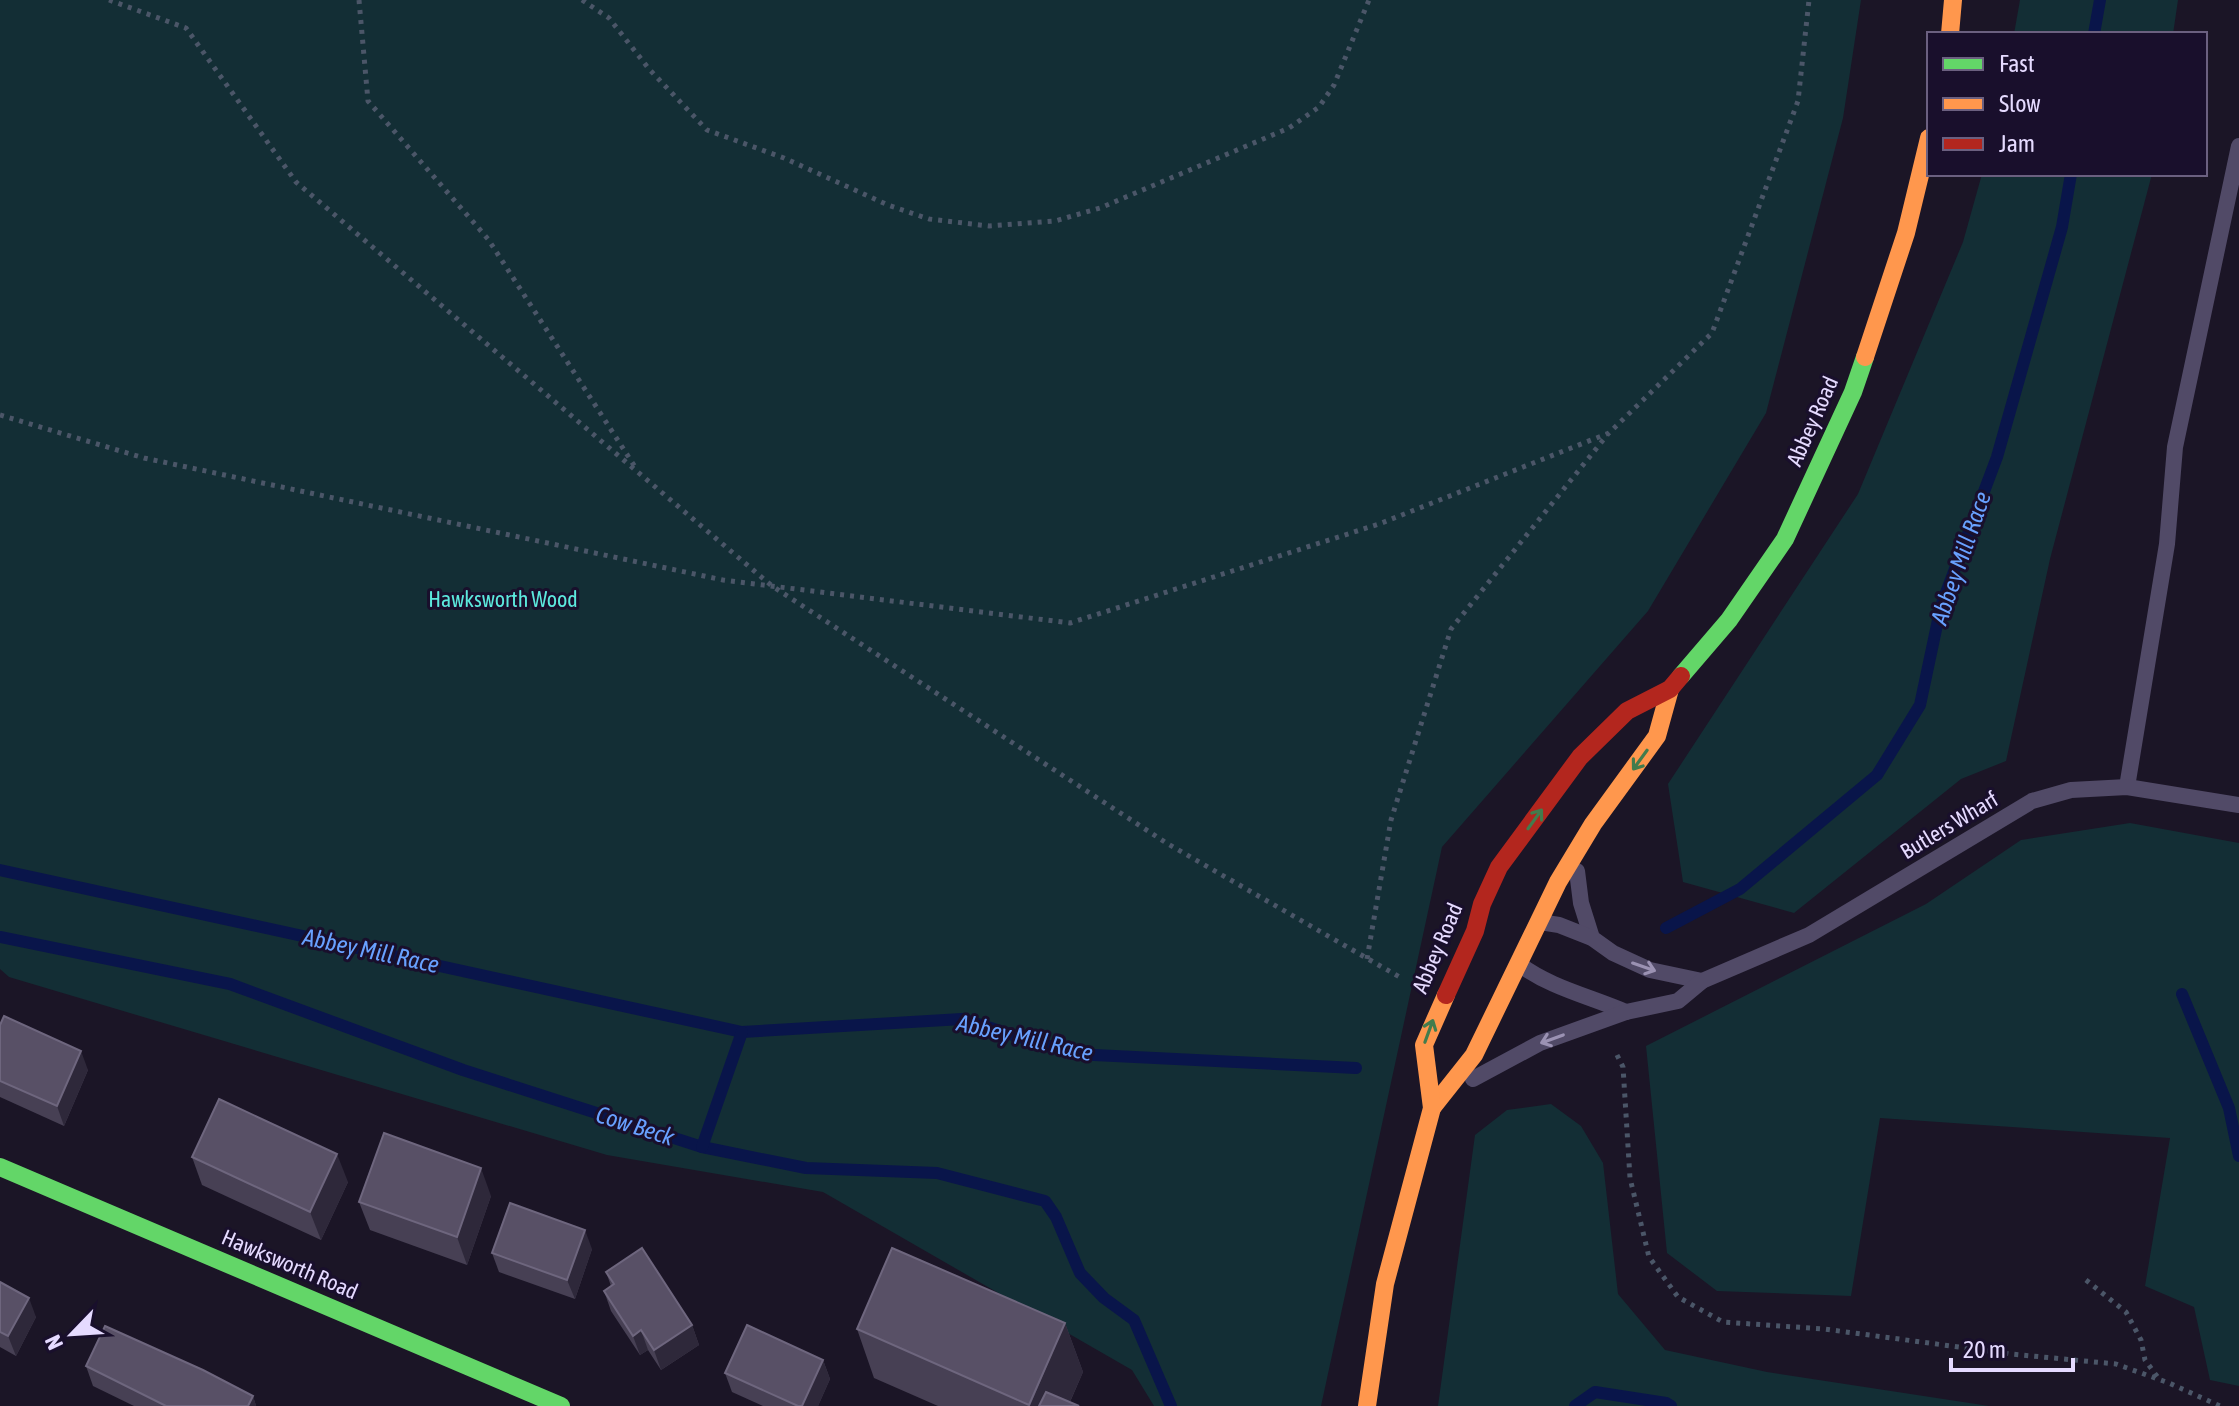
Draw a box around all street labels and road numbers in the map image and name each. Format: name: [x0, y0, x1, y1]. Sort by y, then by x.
street label: Abbey Road: [1781, 372, 1843, 470]
street label: Butlers Wharf: [1895, 786, 2003, 864]
street label: Abbey Road: [1406, 899, 1468, 997]
street label: Hawksworth Road: [218, 1224, 362, 1304]

